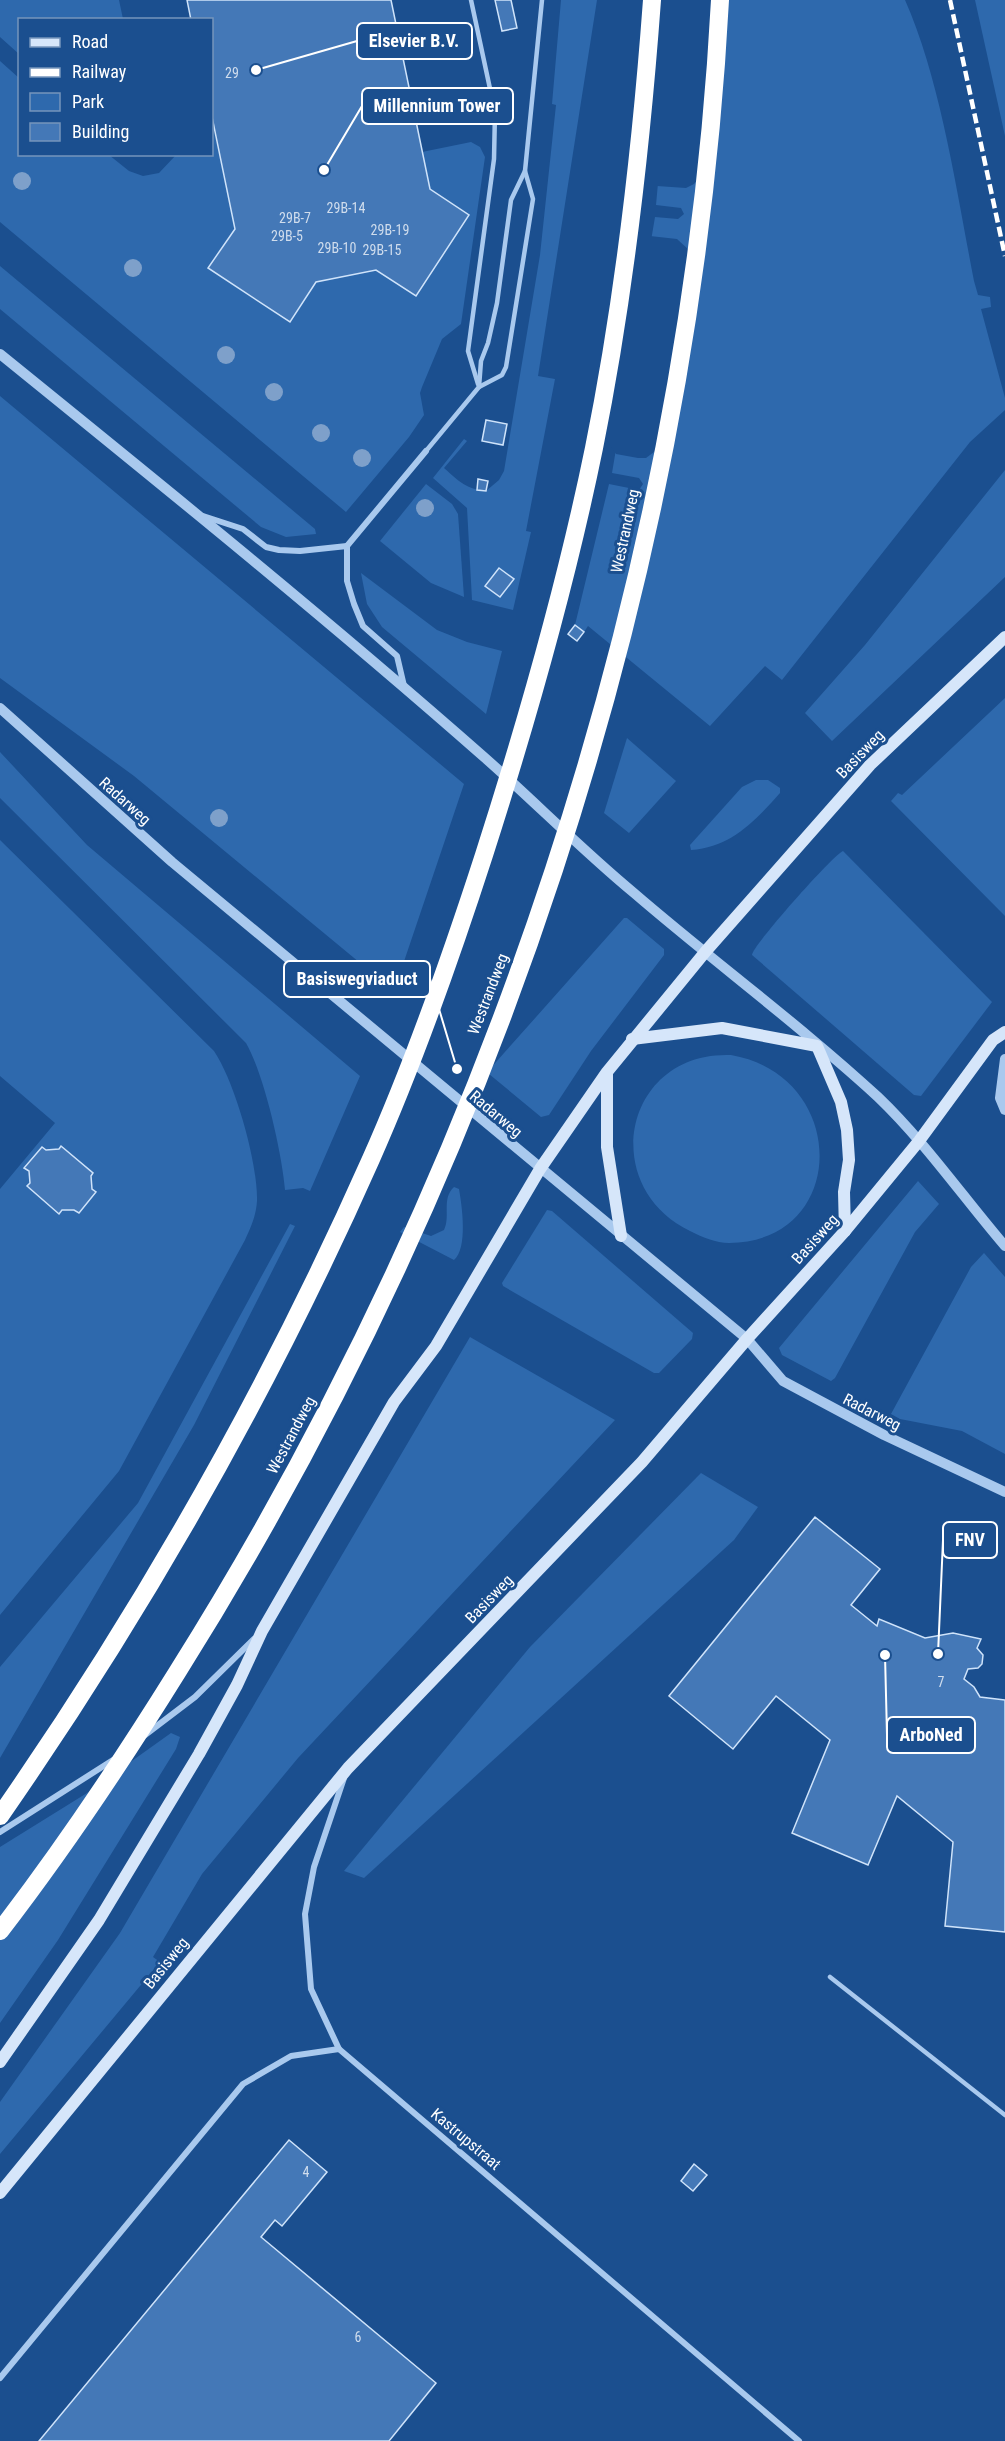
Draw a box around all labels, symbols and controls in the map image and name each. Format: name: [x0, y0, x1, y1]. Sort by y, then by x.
legend: [18, 18, 213, 156]
callout: Elsevier B.V.: [357, 23, 472, 59]
text: Elsevier B.V.: [369, 30, 459, 51]
text: Road: [72, 31, 108, 52]
text: Railway: [72, 61, 127, 82]
house number: 29: [225, 65, 239, 81]
callout: Millennium Tower: [362, 88, 513, 124]
text: Park: [72, 91, 104, 112]
text: Millennium Tower: [374, 95, 500, 116]
text: Building: [72, 121, 129, 142]
house number: 29B-14: [327, 200, 365, 216]
house number: 29B-7: [279, 210, 311, 226]
house number: 29B-19: [371, 222, 409, 238]
house number: 29B-5: [271, 228, 303, 244]
house number: 29B-10: [318, 240, 356, 256]
house number: 29B-15: [363, 242, 401, 258]
street label: Westrandweg: [607, 487, 643, 575]
street label: Basisweg: [832, 726, 888, 782]
street label: Radarweg: [95, 773, 155, 829]
street label: Westrandweg: [464, 951, 512, 1037]
callout: Basiswegviaduct: [284, 961, 430, 997]
text: Basiswegviaduct: [296, 968, 418, 989]
street label: Radarweg: [466, 1087, 526, 1141]
street label: Basisweg: [788, 1210, 842, 1268]
street label: Radarweg: [840, 1389, 904, 1435]
street label: Westrandweg: [263, 1393, 319, 1477]
callout: FNV: [943, 1522, 997, 1558]
text: FNV: [955, 1529, 986, 1550]
street label: Basisweg: [461, 1571, 517, 1627]
house number: 7: [938, 1674, 945, 1690]
callout: ArboNed: [887, 1717, 975, 1753]
text: ArboNed: [899, 1724, 963, 1745]
street label: Basisweg: [140, 1934, 192, 1992]
street label: Kastrupstraat: [427, 2104, 505, 2174]
house number: 4: [303, 2164, 310, 2180]
house number: 6: [355, 2329, 362, 2345]

